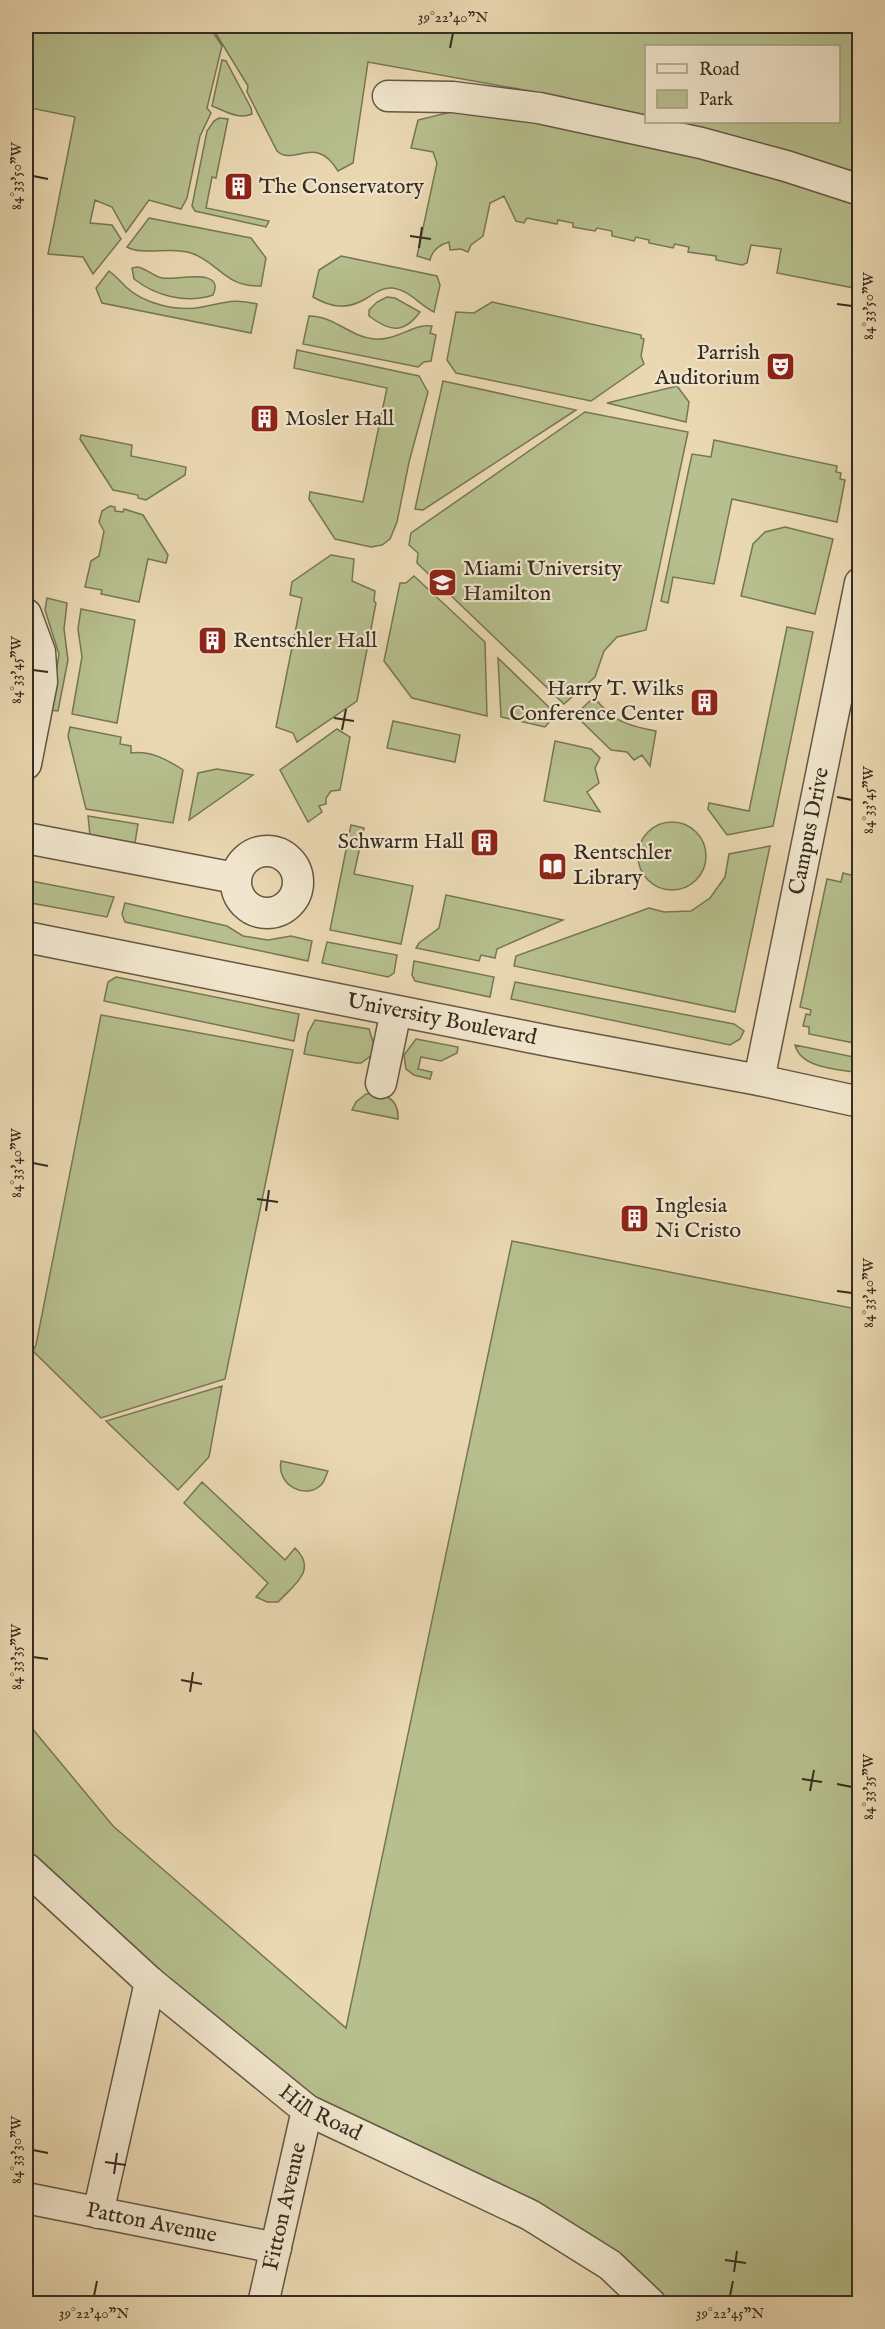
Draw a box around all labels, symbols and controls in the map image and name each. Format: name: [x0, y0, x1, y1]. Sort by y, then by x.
text: 39°22'40"N: [418, 8, 488, 27]
legend: [645, 45, 840, 123]
text: Road: [699, 59, 740, 82]
text: Park: [699, 89, 734, 112]
text: 84°33'50"W: [7, 141, 26, 210]
building icon: The Conservatory: [222, 171, 254, 203]
place label: The Conservatory: [259, 173, 424, 201]
text: 84°33'50"W: [859, 271, 878, 340]
place label: Parrish Auditorium: [654, 339, 760, 392]
theatre icon: Parrish Auditorium: [765, 350, 797, 382]
building icon: Mosler Hall: [248, 403, 280, 435]
place label: Mosler Hall: [285, 405, 394, 433]
place label: Miami University Hamilton: [463, 555, 622, 608]
school or university icon: Miami University Hamilton: [426, 566, 458, 598]
building icon: Rentschler Hall: [196, 625, 228, 657]
place label: Rentschler Hall: [233, 627, 377, 655]
text: 84°33'45"W: [7, 635, 26, 704]
place label: Harry T. Wilks Conference Center: [509, 675, 684, 728]
building icon: Harry T. Wilks Conference Center: [689, 686, 721, 718]
street label: Campus Drive: [783, 765, 836, 897]
text: 84°33'45"W: [859, 765, 878, 834]
building icon: Schwarm Hall: [469, 826, 501, 858]
place label: Schwarm Hall: [338, 828, 464, 856]
place label: Rentschler Library: [573, 839, 672, 892]
library icon: Rentschler Library: [536, 850, 568, 882]
street label: University Boulevard: [344, 987, 540, 1052]
text: 84°33'40"W: [7, 1127, 26, 1198]
place label: Inglesia Ni Cristo: [655, 1192, 741, 1245]
building icon: Inglesia Ni Cristo: [618, 1203, 650, 1235]
text: 84°33'40"W: [859, 1257, 878, 1328]
text: 84°33'35"W: [7, 1623, 26, 1690]
text: 84°33'35"W: [859, 1753, 878, 1820]
street label: Hill Road: [273, 2078, 366, 2148]
text: 84°33'30"W: [7, 2115, 26, 2184]
street label: Fitton Avenue: [257, 2140, 313, 2273]
street label: Patton Avenue: [84, 2196, 219, 2250]
text: 39°22'40"N: [59, 2304, 129, 2323]
text: 39°22'45"N: [696, 2304, 764, 2323]

